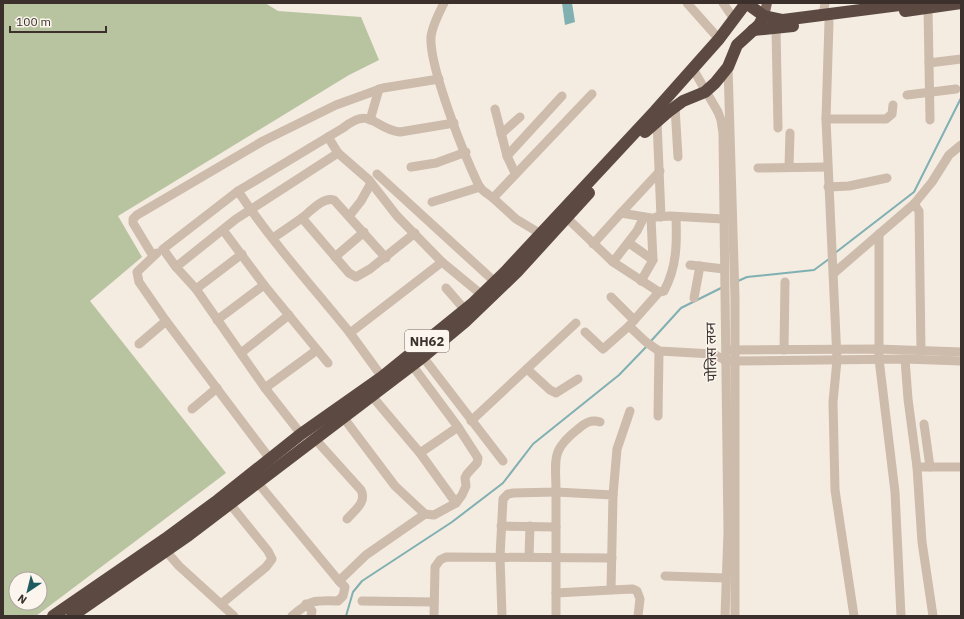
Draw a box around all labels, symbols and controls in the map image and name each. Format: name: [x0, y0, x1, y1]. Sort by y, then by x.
scale bar: [10, 8, 106, 34]
text: 100 m: [16, 14, 51, 29]
street label: पोलिस लय्न: [701, 322, 721, 382]
road number: NH62: [405, 330, 449, 352]
north arrow: [8, 571, 48, 611]
text: N: [15, 591, 30, 607]

